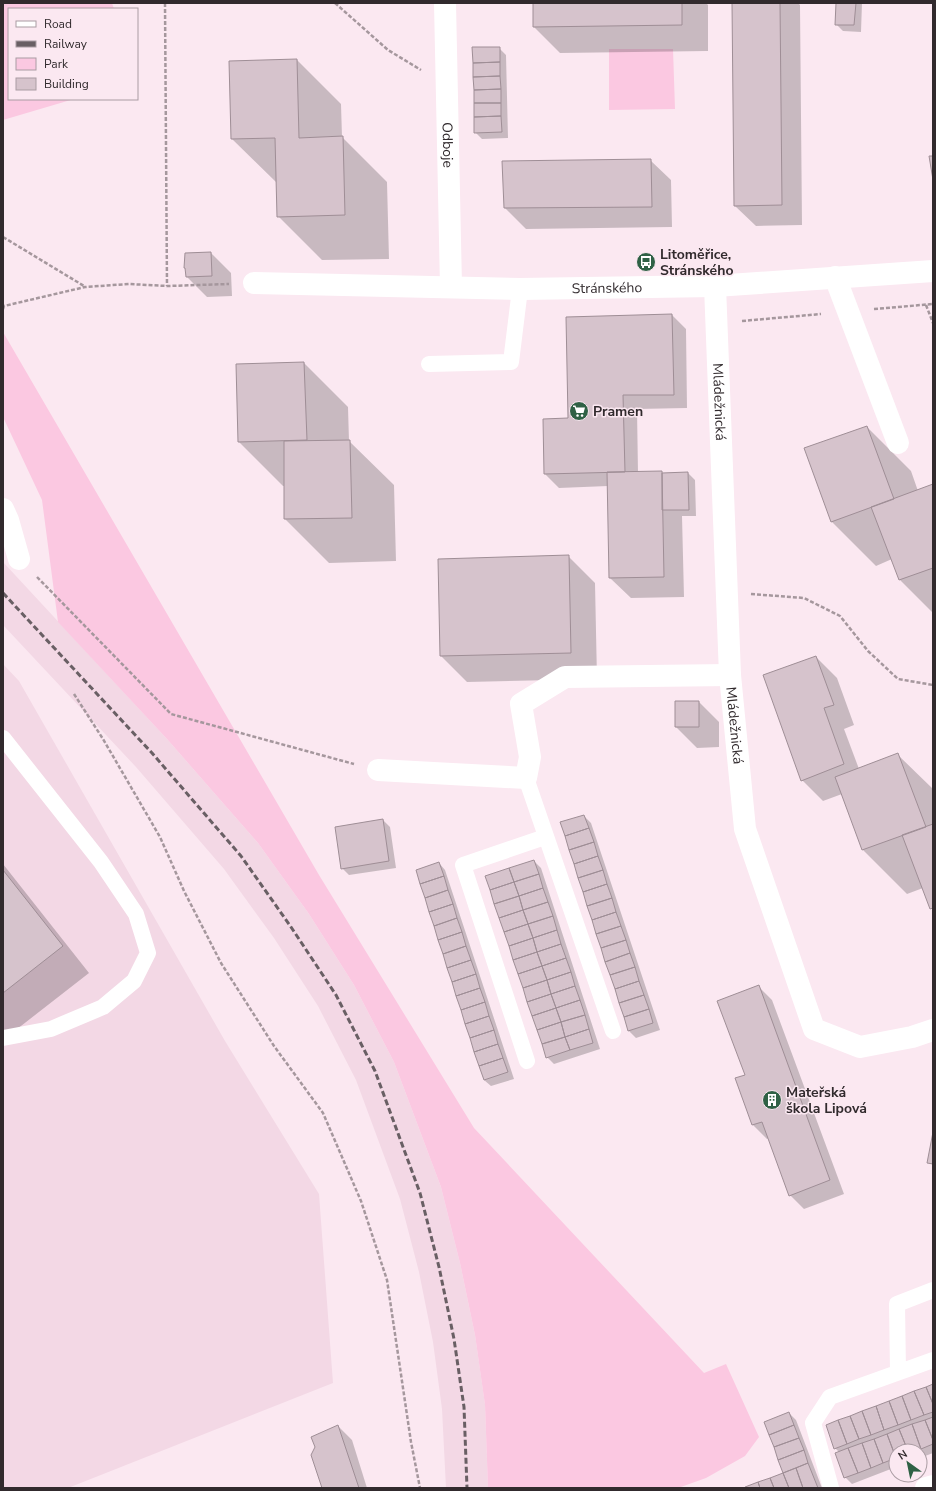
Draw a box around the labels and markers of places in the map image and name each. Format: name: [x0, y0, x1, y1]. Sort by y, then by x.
place label: Litoměřice, Stránského: [660, 245, 733, 280]
bus stop icon: Litoměřice, Stránského: [635, 251, 657, 273]
supermarket icon: Pramen: [568, 400, 590, 422]
place label: Pramen: [593, 402, 643, 421]
place label: Mateřská škola Lipová: [786, 1083, 867, 1118]
building icon: Mateřská škola Lipová: [761, 1089, 783, 1111]

